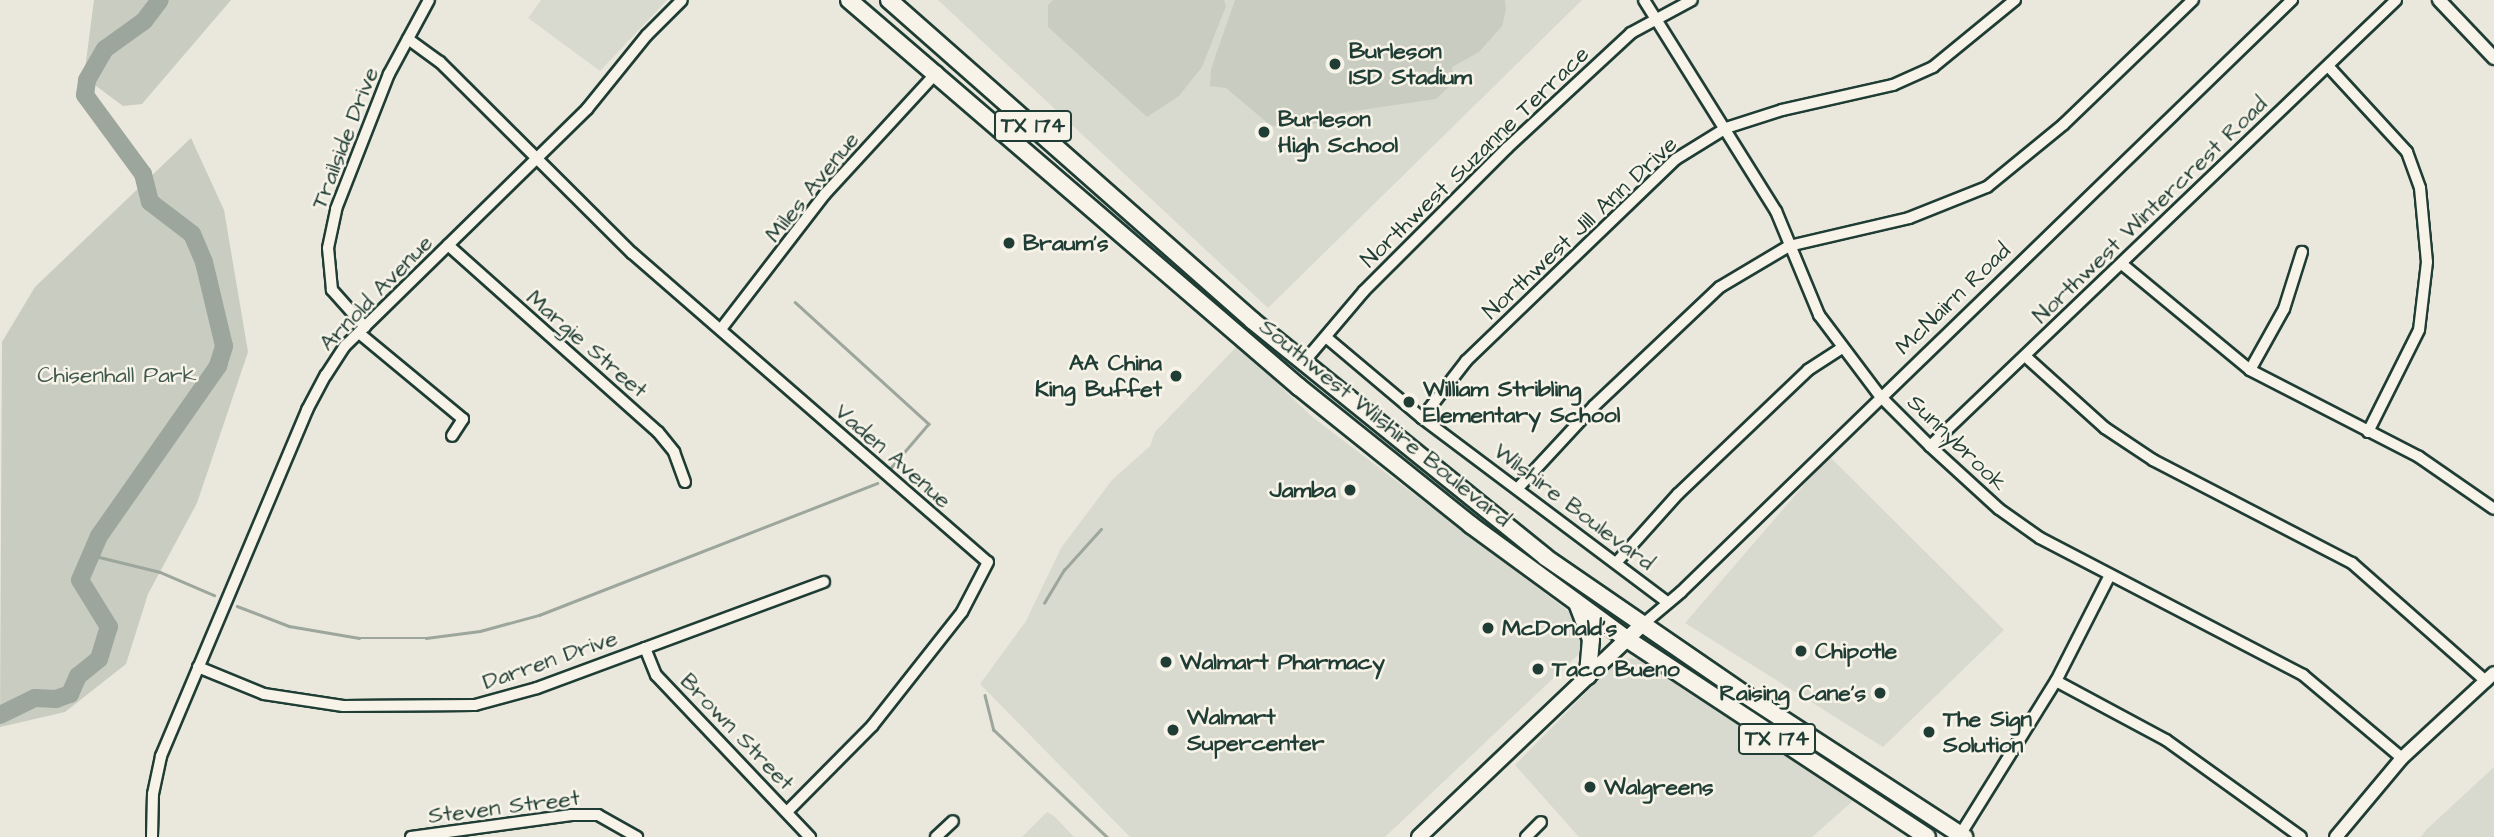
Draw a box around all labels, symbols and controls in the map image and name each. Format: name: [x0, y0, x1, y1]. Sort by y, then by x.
place label: Burleson ISD Stadium: [1349, 37, 1472, 91]
street label: Northwest Suzanne Terrace: [1355, 40, 1595, 274]
marker: Burleson ISD Stadium: [1327, 56, 1343, 72]
street label: Trailside Drive: [305, 63, 385, 213]
street label: Northwest Wintercrest Road: [2027, 91, 2273, 329]
place label: Burleson High School: [1278, 105, 1398, 159]
road number: TX 174: [993, 108, 1073, 144]
marker: Burleson High School: [1256, 124, 1272, 140]
street label: Miles Avenue: [759, 126, 865, 248]
street label: Northwest Jill Ann Drive: [1477, 131, 1683, 325]
street label: Arnold Avenue: [314, 229, 438, 357]
place label: Braum's: [1023, 229, 1109, 257]
marker: Braum's: [1001, 235, 1017, 251]
street label: McNairn Road: [1890, 237, 2016, 361]
street label: Margie Street: [521, 284, 653, 404]
street label: Southwest Wilshire Boulevard: [1254, 313, 1516, 533]
place label: AA China King Buffet: [1035, 349, 1162, 403]
park label: Chisenhall Park: [37, 361, 197, 389]
marker: AA China King Buffet: [1168, 368, 1184, 384]
place label: William Stribling Elementary School: [1423, 375, 1620, 429]
street label: Sunnybrook: [1901, 389, 2013, 497]
marker: William Stribling Elementary School: [1401, 394, 1417, 410]
street label: Vaden Avenue: [829, 398, 957, 514]
street label: Wilshire Boulevard: [1488, 437, 1660, 577]
place label: Jamba: [1270, 476, 1336, 504]
marker: Jamba: [1342, 482, 1358, 498]
place label: McDonald's: [1502, 614, 1617, 642]
marker: McDonald's: [1480, 620, 1496, 636]
street label: Darren Drive: [479, 624, 621, 696]
place label: Chipotle: [1815, 637, 1897, 665]
marker: Chipotle: [1793, 643, 1809, 659]
place label: Walmart Pharmacy: [1180, 648, 1385, 676]
marker: Walmart Pharmacy: [1158, 654, 1174, 670]
place label: Taco Bueno: [1552, 655, 1680, 683]
marker: Taco Bueno: [1530, 661, 1546, 677]
street label: Brown Street: [674, 668, 800, 796]
place label: Raising Cane's: [1720, 679, 1866, 707]
marker: Raising Cane's: [1872, 685, 1888, 701]
place label: Walmart Supercenter: [1187, 703, 1324, 757]
place label: The Sign Solution: [1943, 705, 2032, 759]
marker: Walmart Supercenter: [1165, 722, 1181, 738]
road number: TX 174: [1737, 722, 1817, 756]
marker: The Sign Solution: [1921, 724, 1937, 740]
place label: Walgreens: [1604, 773, 1713, 801]
marker: Walgreens: [1582, 779, 1598, 795]
street label: Steven Street: [427, 784, 581, 830]

